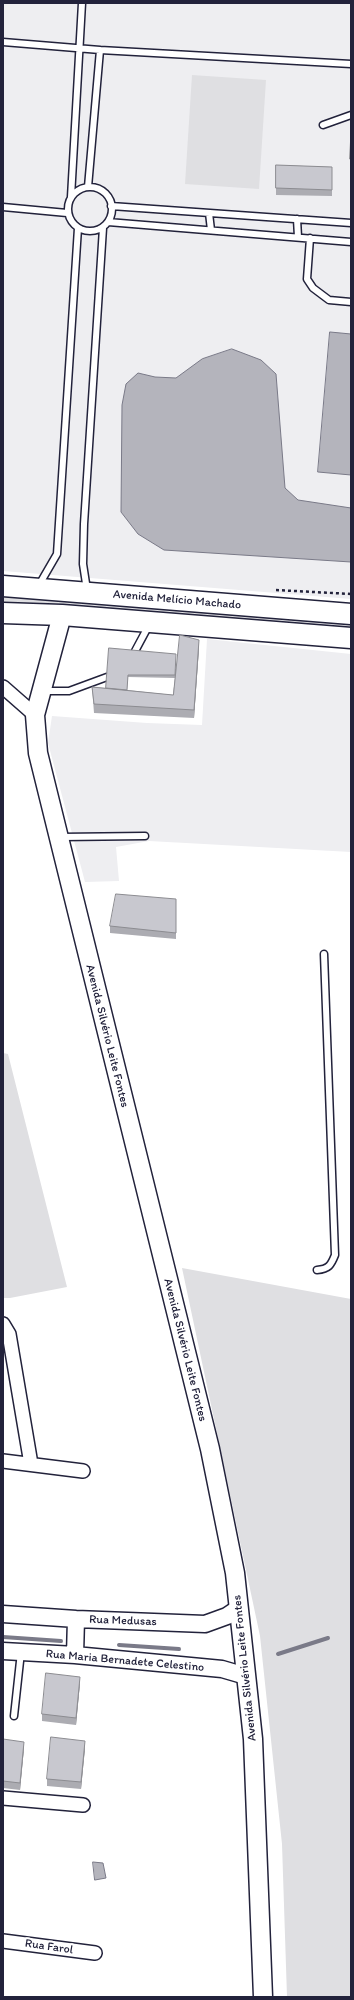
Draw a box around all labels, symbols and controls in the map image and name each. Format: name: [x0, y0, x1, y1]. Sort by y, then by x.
street label: Avenida Melício Machado: [112, 587, 242, 613]
street label: Avenida Silvério Leite Fontes: [82, 963, 132, 1109]
street label: Avenida Silvério Leite Fontes: [160, 1277, 210, 1423]
street label: Avenida Silvério Leite Fontes: [230, 1594, 260, 1742]
street label: Rua Medusas: [89, 1613, 157, 1629]
street label: Rua Maria Bernadete Celestino: [45, 1647, 205, 1675]
street label: Rua Farol: [24, 1936, 74, 1958]

